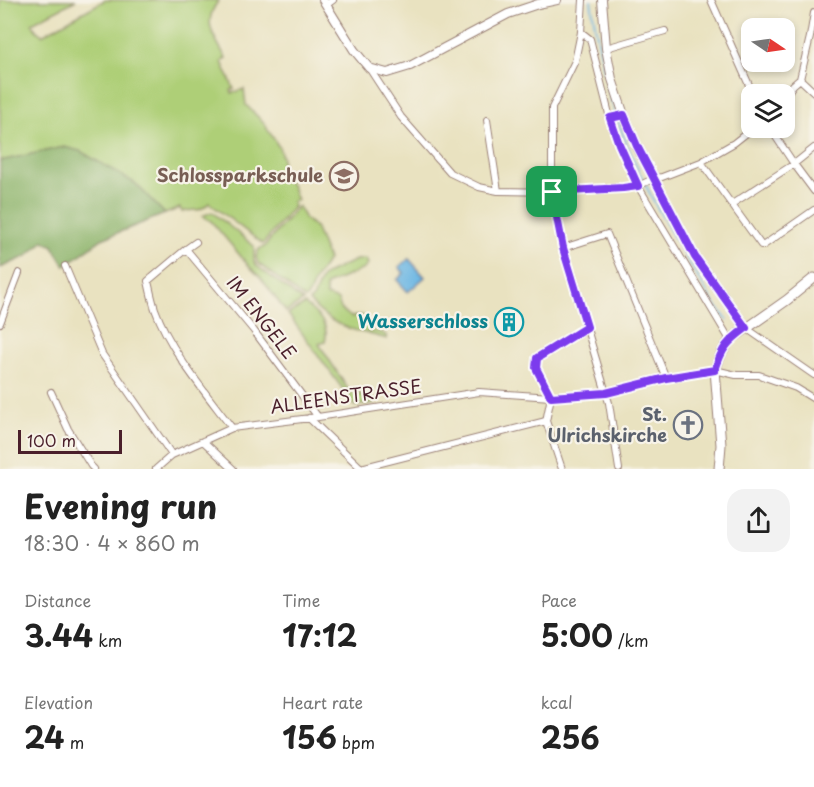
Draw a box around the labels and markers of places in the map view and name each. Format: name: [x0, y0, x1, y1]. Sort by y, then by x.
school or university icon: Schlossparkschule: [328, 160, 360, 192]
place label: Schlossparkschule: [157, 161, 323, 188]
pin: [526, 166, 577, 217]
building icon: Wasserschloss: [493, 306, 525, 338]
place label: Wasserschloss: [358, 307, 488, 334]
place label: St. Ulrichskirche: [547, 400, 667, 448]
church icon: St. Ulrichskirche: [672, 409, 704, 441]

